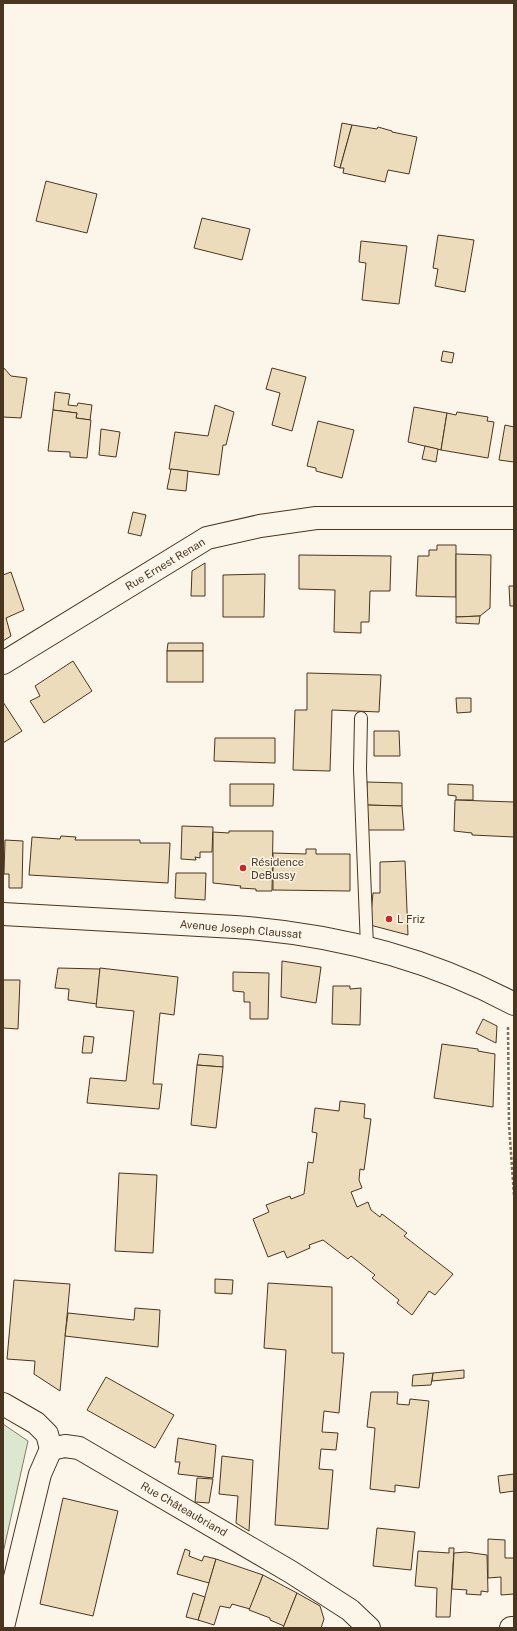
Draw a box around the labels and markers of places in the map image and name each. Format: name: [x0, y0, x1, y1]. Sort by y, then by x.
place label: Résidence DeBussy: [251, 856, 304, 881]
marker: Résidence DeBussy: [238, 863, 248, 873]
place label: L Friz: [397, 913, 425, 925]
marker: L Friz: [384, 914, 394, 924]

